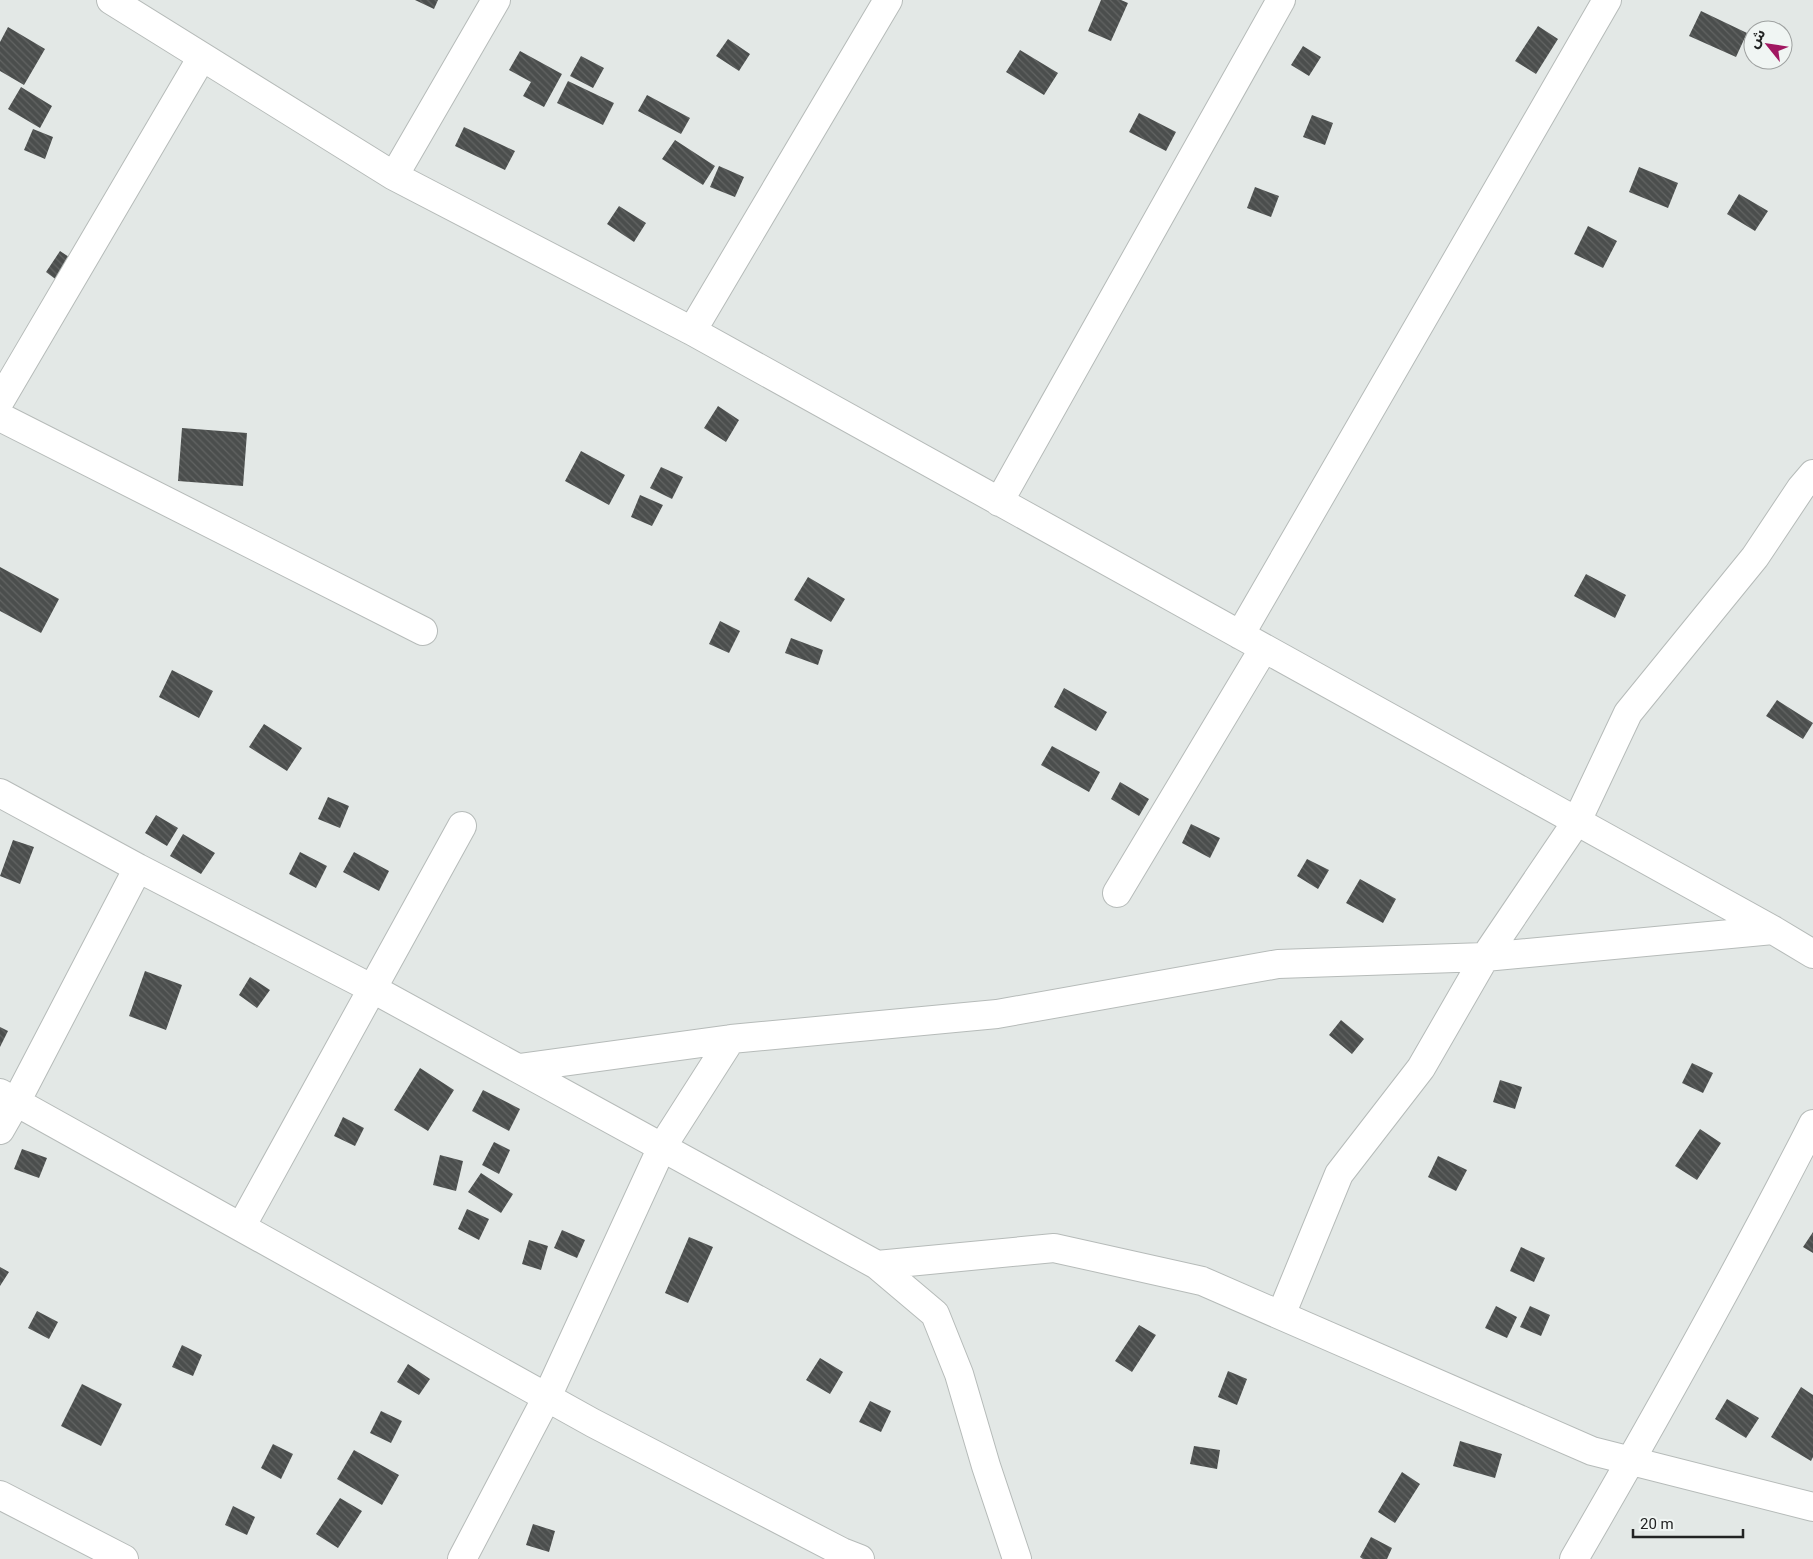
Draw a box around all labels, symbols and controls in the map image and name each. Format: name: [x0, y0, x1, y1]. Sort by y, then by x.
north arrow: [1743, 20, 1793, 70]
text: ش: [1745, 26, 1768, 51]
scale bar: [1633, 1506, 1743, 1538]
text: 20 m: [1640, 1515, 1674, 1533]

